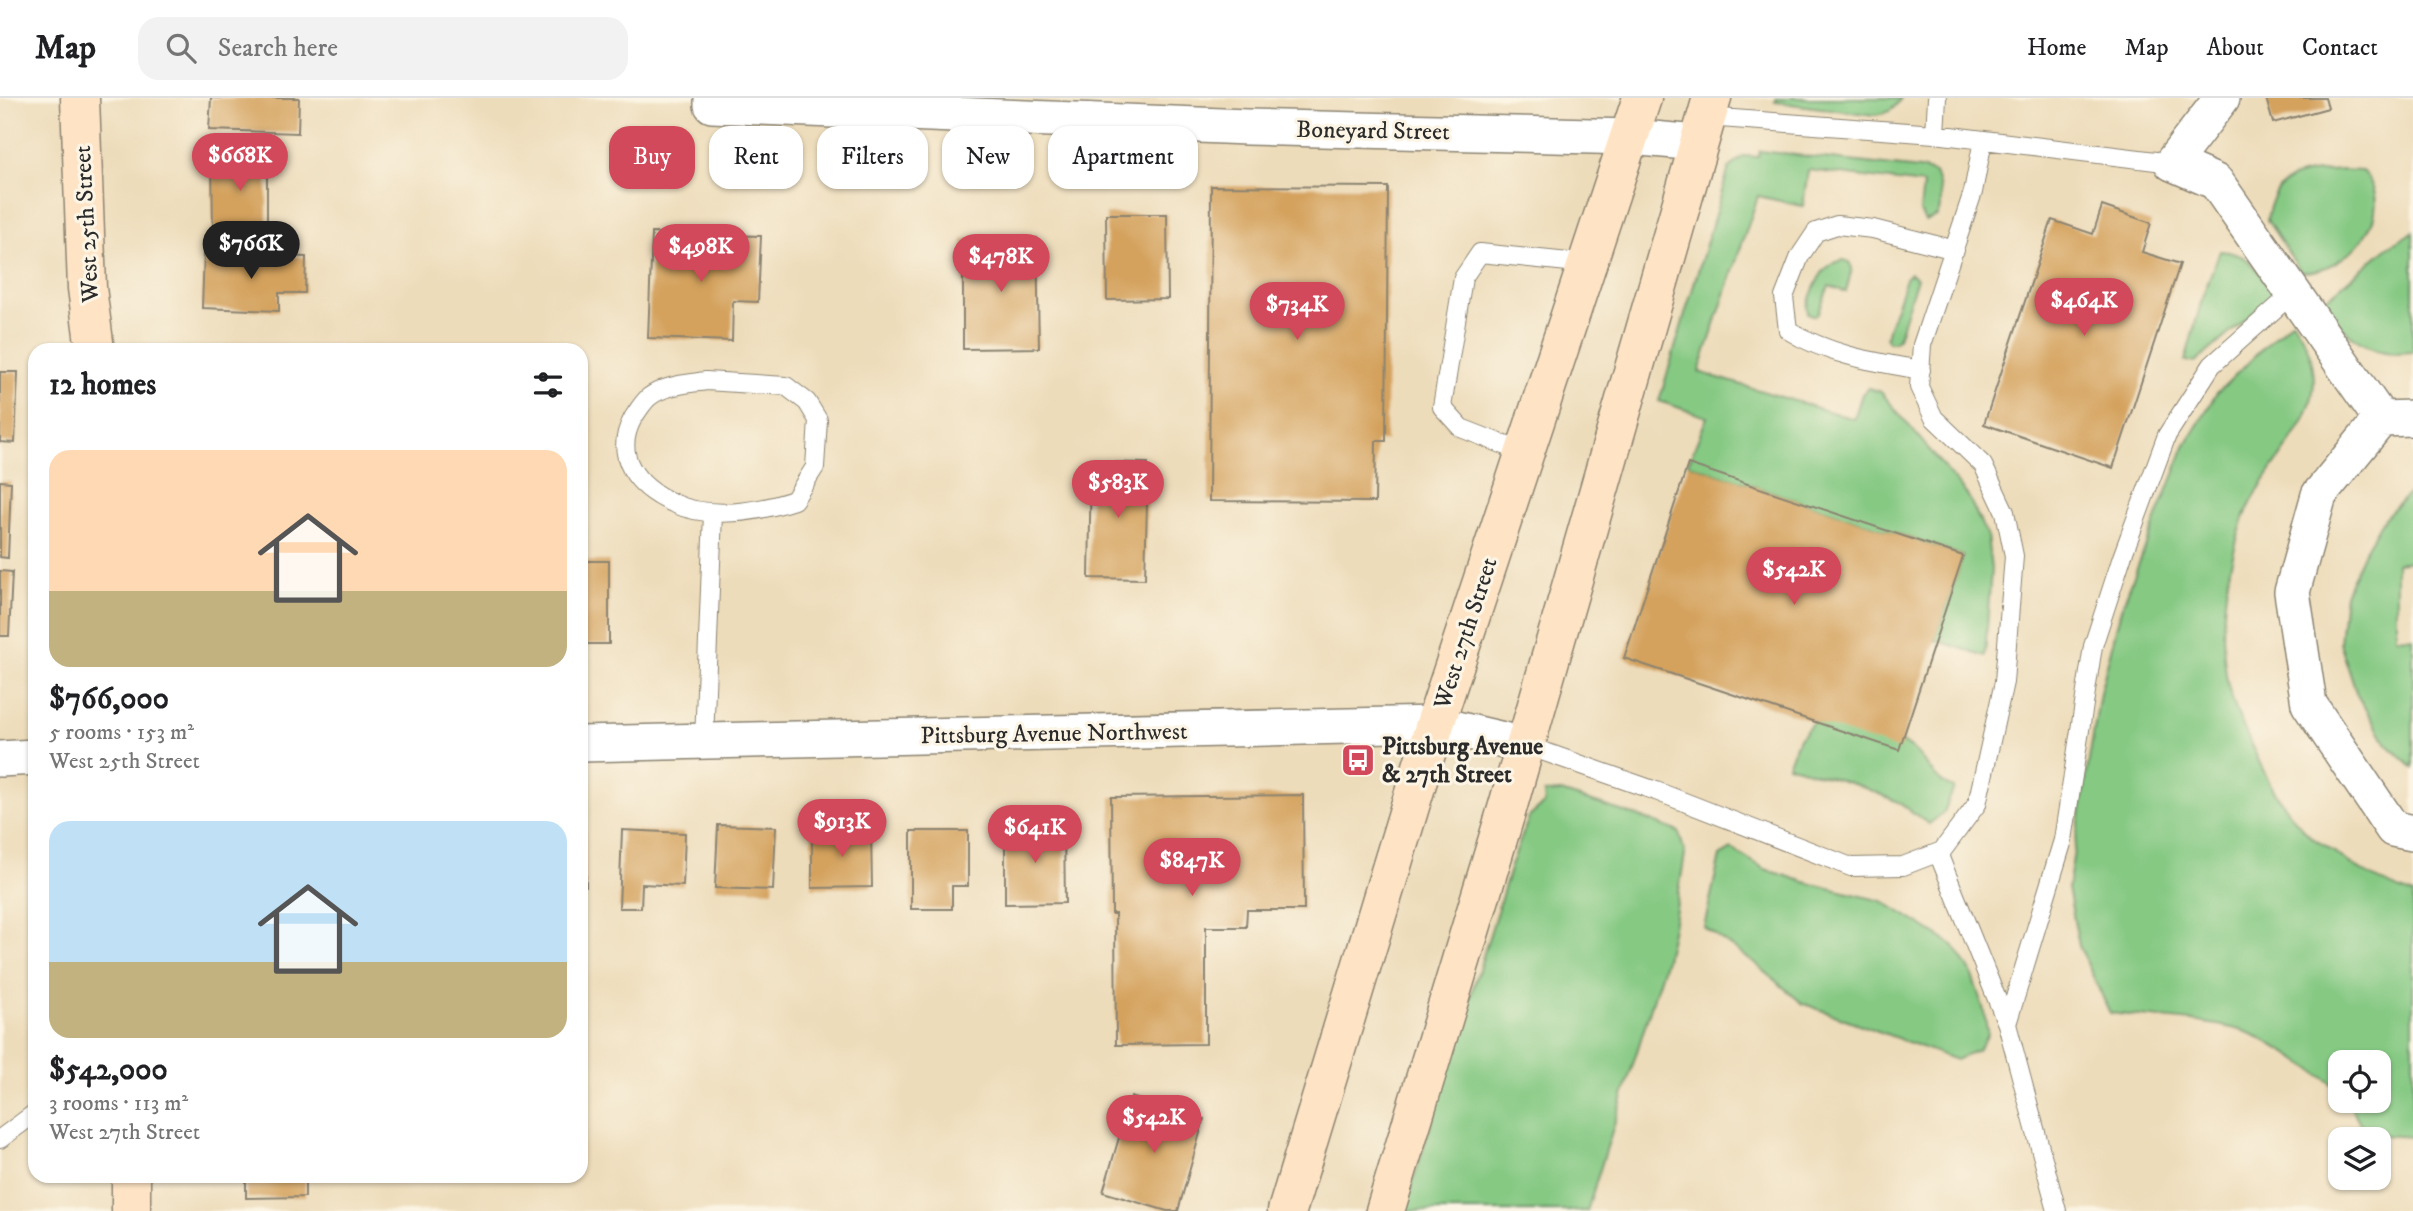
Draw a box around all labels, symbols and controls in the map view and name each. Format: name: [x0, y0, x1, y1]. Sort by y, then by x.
search box: [138, 17, 628, 80]
text: Map: [35, 28, 96, 69]
icon: search: [162, 29, 200, 67]
text: Search here: [218, 32, 338, 65]
text: Home: [2027, 33, 2086, 63]
text: Map: [2124, 33, 2169, 63]
text: About: [2207, 33, 2264, 63]
text: Contact: [2302, 33, 2378, 63]
street label: Boneyard Street: [1296, 115, 1450, 147]
chip: Buy: [609, 126, 695, 189]
chip: Rent: [709, 126, 803, 189]
chip: Filters: [817, 126, 928, 189]
chip: New: [942, 126, 1034, 189]
chip: Apartment: [1048, 126, 1198, 189]
pin: $668K: [191, 134, 289, 193]
text: $668K: [208, 141, 272, 170]
street label: West 25th Street: [68, 144, 106, 304]
pin: $766K: [202, 222, 300, 281]
pin: $498K: [652, 225, 750, 284]
text: $766K: [219, 229, 283, 258]
text: $498K: [669, 232, 733, 261]
pin: $478K: [952, 234, 1050, 294]
text: $478K: [969, 242, 1033, 271]
pin: $464K: [2035, 278, 2133, 338]
pin: $734K: [1248, 282, 1346, 342]
text: $464K: [2050, 286, 2118, 315]
text: $734K: [1266, 290, 1328, 319]
icon: filters: [529, 366, 567, 404]
text: 12 homes: [49, 367, 156, 404]
pin: $583K: [1069, 460, 1167, 520]
text: $583K: [1088, 468, 1148, 497]
icon: home: [245, 495, 371, 621]
pin: $542K: [1745, 547, 1843, 607]
street label: West 27th Street: [1427, 553, 1505, 714]
text: $542K: [1762, 555, 1826, 584]
text: $766,000: [49, 681, 169, 718]
street label: Pittsburg Avenue Northwest: [920, 717, 1188, 751]
text: 5 rooms · 153 m²: [49, 718, 194, 747]
place label: Pittsburg Avenue & 27th Street: [1382, 732, 1543, 790]
bus stop icon: Pittsburg Avenue & 27th Street: [1339, 741, 1377, 779]
text: West 25th Street: [49, 747, 200, 776]
pin: $913K: [793, 800, 891, 859]
pin: $641K: [986, 806, 1084, 865]
text: $913K: [813, 807, 871, 836]
text: $641K: [1004, 813, 1066, 842]
pin: $847K: [1143, 838, 1241, 898]
text: $847K: [1160, 846, 1224, 875]
icon: home: [245, 866, 371, 992]
map controls: [2328, 1050, 2391, 1190]
button: locate: [2328, 1050, 2391, 1113]
text: $542,000: [49, 1052, 168, 1089]
text: 3 rooms · 113 m²: [49, 1089, 188, 1118]
pin: $542K: [1105, 1096, 1203, 1155]
text: $542K: [1122, 1103, 1186, 1132]
text: West 27th Street: [49, 1118, 200, 1147]
button: layers: [2328, 1127, 2391, 1190]

